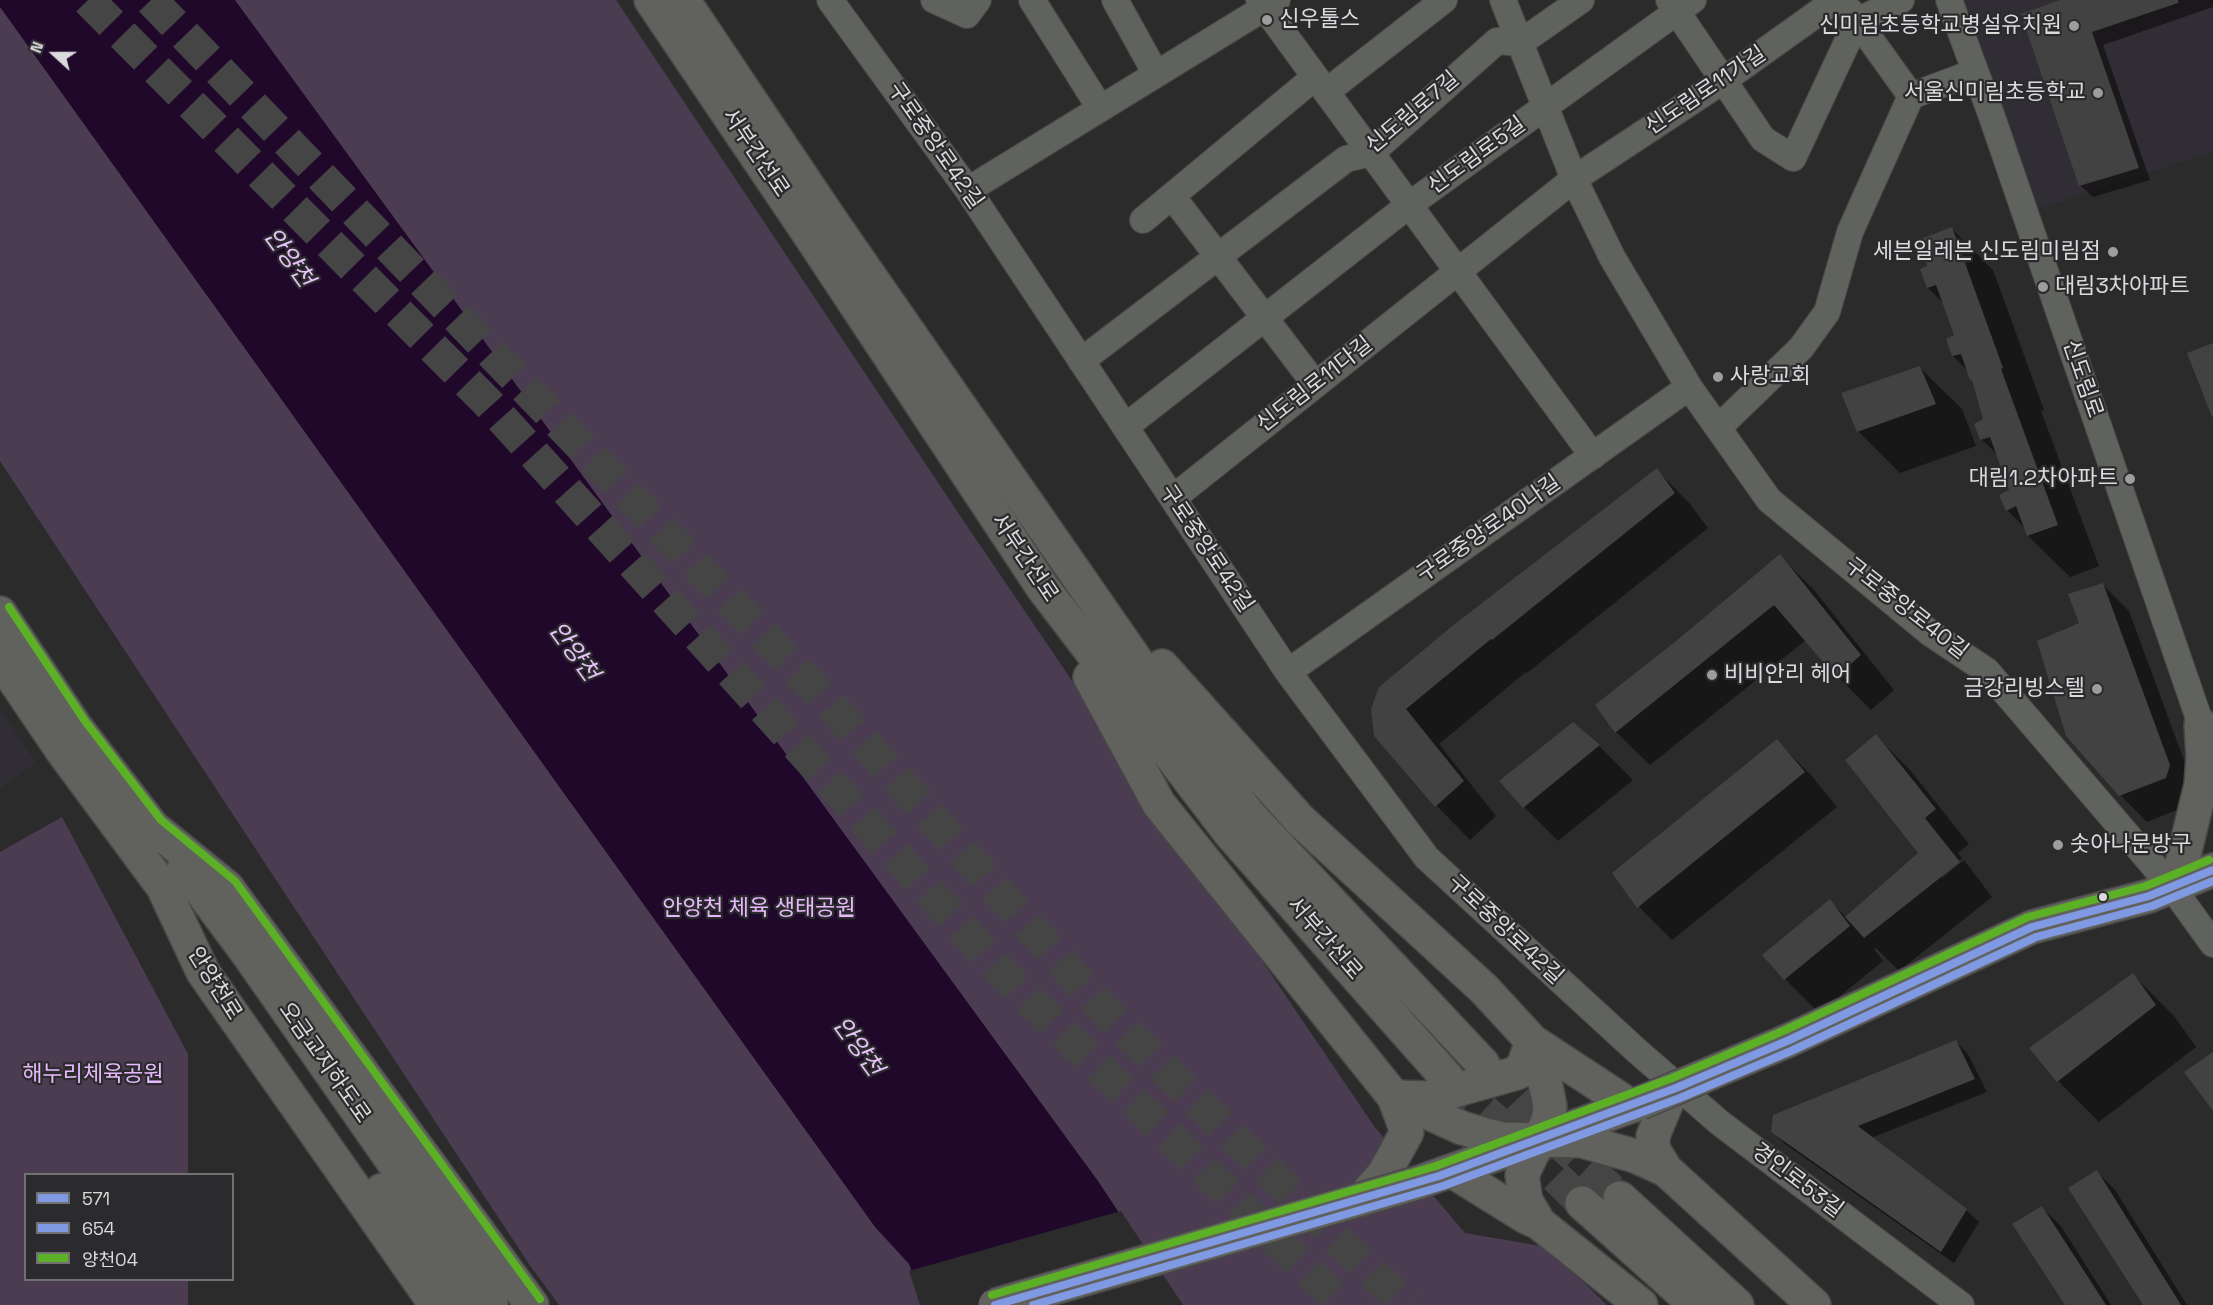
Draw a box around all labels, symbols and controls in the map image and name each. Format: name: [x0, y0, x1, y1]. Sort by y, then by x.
place label: 신우툴스: [1279, 7, 1360, 33]
marker: 신우툴스: [1260, 13, 1274, 27]
place label: 신미림초등학교병설유치원: [1819, 13, 2062, 39]
marker: 신미림초등학교병설유치원: [2067, 19, 2081, 33]
north arrow: [24, 24, 84, 84]
text: N: [25, 39, 48, 56]
street label: 신도림로11가길: [1641, 41, 1771, 141]
street label: 신도림로7길: [1361, 66, 1465, 160]
street label: 구로중앙로42길: [882, 78, 988, 214]
place label: 서울신미림초등학교: [1904, 80, 2086, 106]
marker: 서울신미림초등학교: [2091, 86, 2105, 100]
street label: 서부간선로: [716, 104, 794, 202]
street label: 신도림로5길: [1423, 112, 1531, 200]
water label: 안양천: [257, 223, 319, 293]
place label: 세븐일레븐 신도림미림점: [1873, 239, 2101, 265]
marker: 세븐일레븐 신도림미림점: [2106, 245, 2120, 259]
place label: 대림3차아파트: [2055, 274, 2190, 300]
marker: 대림3차아파트: [2036, 280, 2050, 294]
street label: 신도림로11다길: [1252, 332, 1378, 438]
street label: 신도림로: [2056, 336, 2108, 422]
place label: 사랑교회: [1730, 364, 1811, 390]
marker: 사랑교회: [1711, 370, 1725, 384]
place label: 대림1.2차아파트: [1969, 466, 2118, 492]
street label: 구로중앙로40나길: [1412, 470, 1566, 588]
marker: 대림1.2차아파트: [2123, 472, 2137, 486]
street label: 구로중앙로42길: [1154, 480, 1258, 618]
street label: 서부간선로: [985, 509, 1063, 607]
street label: 구로중앙로40길: [1839, 553, 1973, 665]
water label: 안양천: [542, 617, 604, 687]
place label: 비비안리 헤어: [1724, 662, 1851, 688]
marker: 비비안리 헤어: [1705, 668, 1719, 682]
place label: 금강리빙스텔: [1964, 676, 2085, 702]
marker: 금강리빙스텔: [2090, 682, 2104, 696]
place label: 솟아나문방구: [2070, 832, 2191, 858]
marker: 솟아나문방구: [2051, 838, 2065, 852]
street label: 구로중앙로42길: [1442, 870, 1568, 990]
unlabelled marker: [2097, 891, 2109, 903]
street label: 서부간선로: [1281, 892, 1367, 986]
park label: 안양천 체육 생태공원: [662, 896, 856, 922]
street label: 안양천로: [181, 943, 247, 1025]
street label: 오금교지하도로: [273, 997, 375, 1129]
water label: 안양천: [826, 1012, 888, 1082]
park label: 해누리체육공원: [22, 1062, 164, 1088]
street label: 경인로53길: [1746, 1138, 1848, 1224]
legend: [24, 1173, 234, 1281]
text: 571: [82, 1187, 110, 1210]
text: 654: [82, 1217, 115, 1240]
text: 양천04: [82, 1248, 138, 1271]

